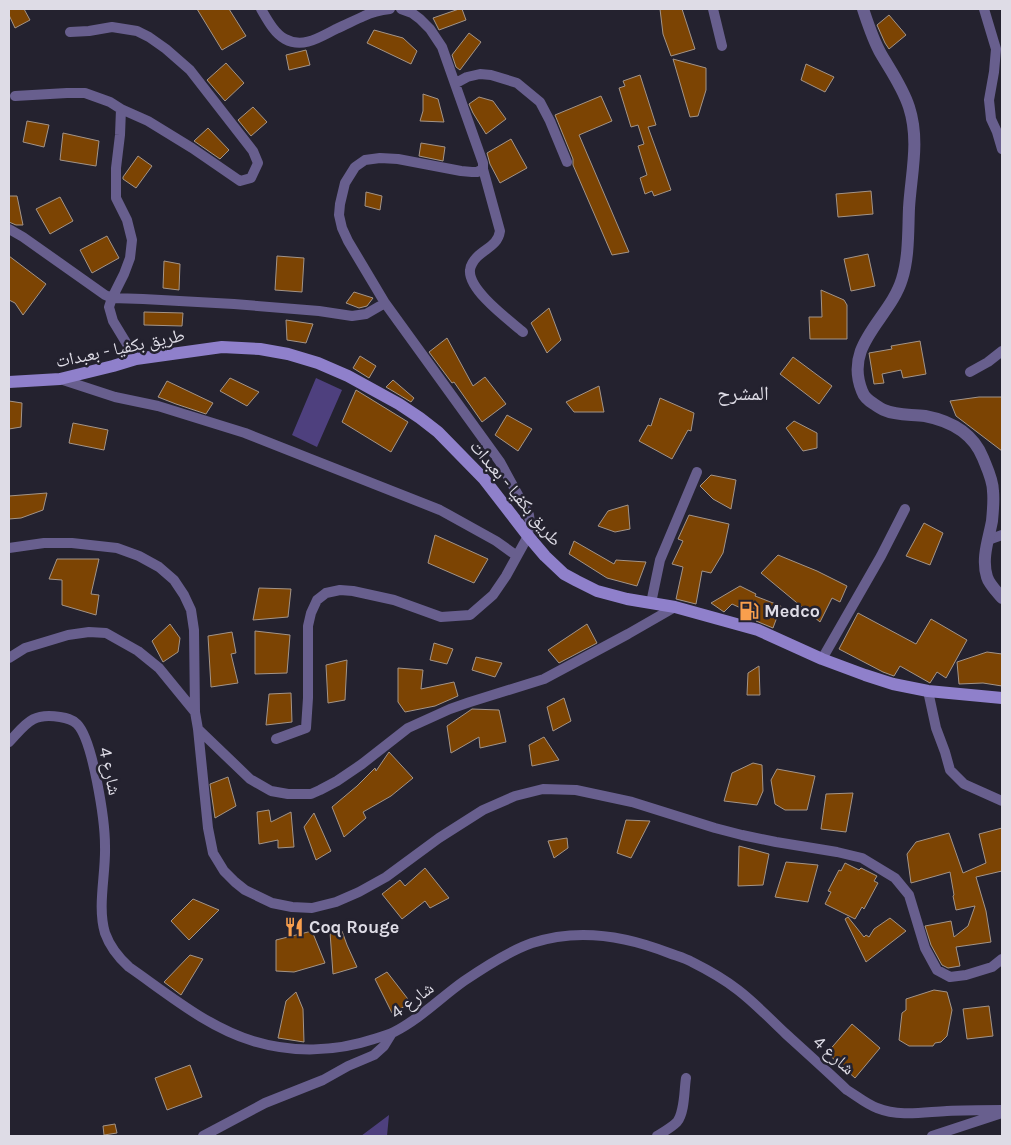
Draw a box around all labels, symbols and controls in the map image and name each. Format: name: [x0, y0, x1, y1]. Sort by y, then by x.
street label: طريق بكفيا - بعبدات: [53, 324, 187, 372]
district label: المشرح: [717, 382, 769, 406]
street label: طريق بكفيا - بعبدات: [465, 436, 567, 550]
fuel station icon: Medco: [738, 600, 760, 622]
place label: Medco: [764, 600, 820, 622]
street label: شارع 4: [94, 745, 126, 797]
restaurant icon: Coq Rouge: [283, 916, 305, 938]
place label: Coq Rouge: [309, 916, 399, 938]
street label: شارع 4: [386, 977, 438, 1023]
street label: شارع 4: [809, 1031, 859, 1079]

